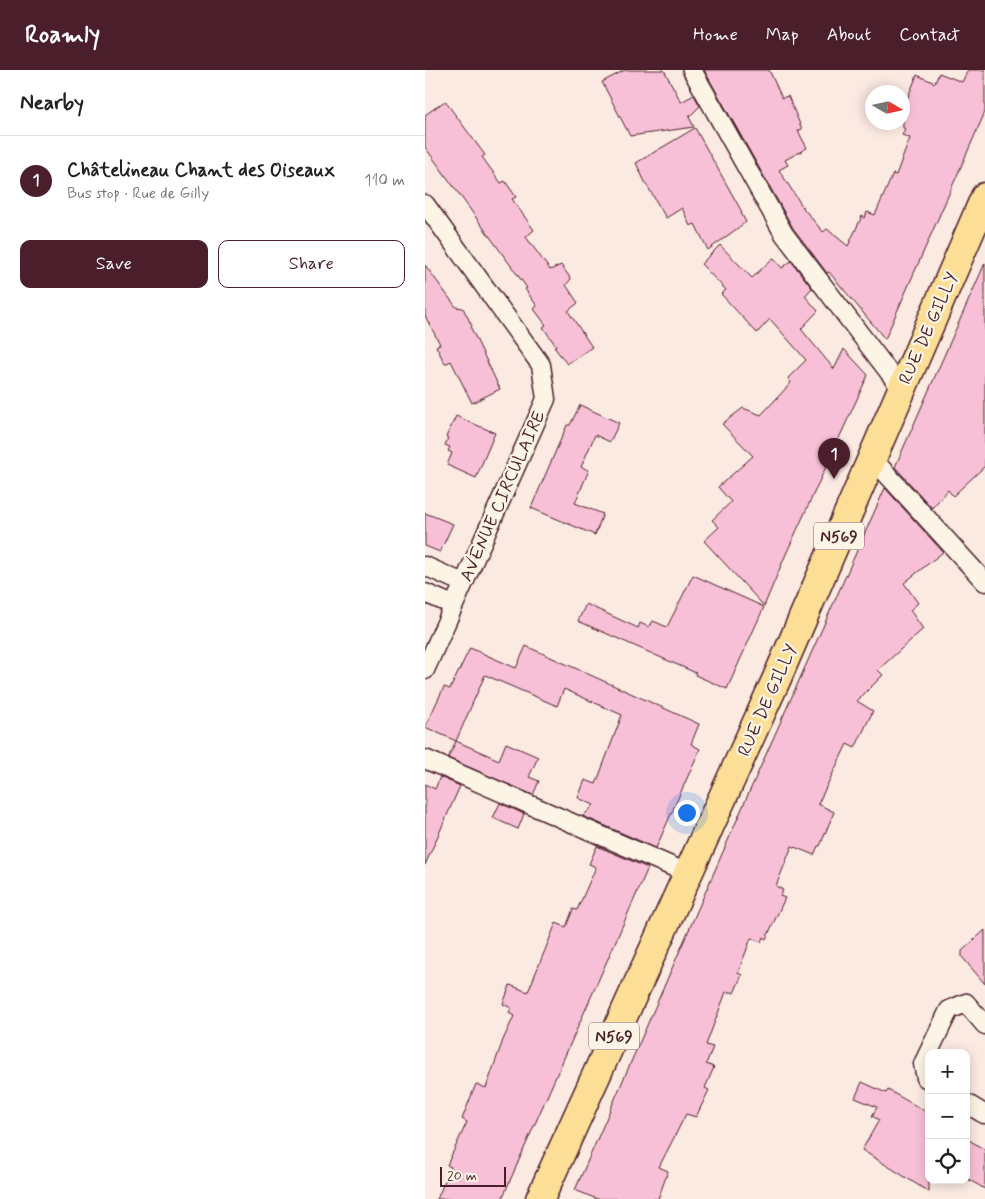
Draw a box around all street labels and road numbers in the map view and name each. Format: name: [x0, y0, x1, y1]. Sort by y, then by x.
street label: RUE DE GILLY: [893, 268, 964, 388]
street label: AVENUE CIRCULAIRE: [454, 407, 551, 586]
road number: N569: [814, 522, 864, 550]
street label: RUE DE GILLY: [732, 640, 803, 760]
road number: N569: [589, 1022, 639, 1049]

